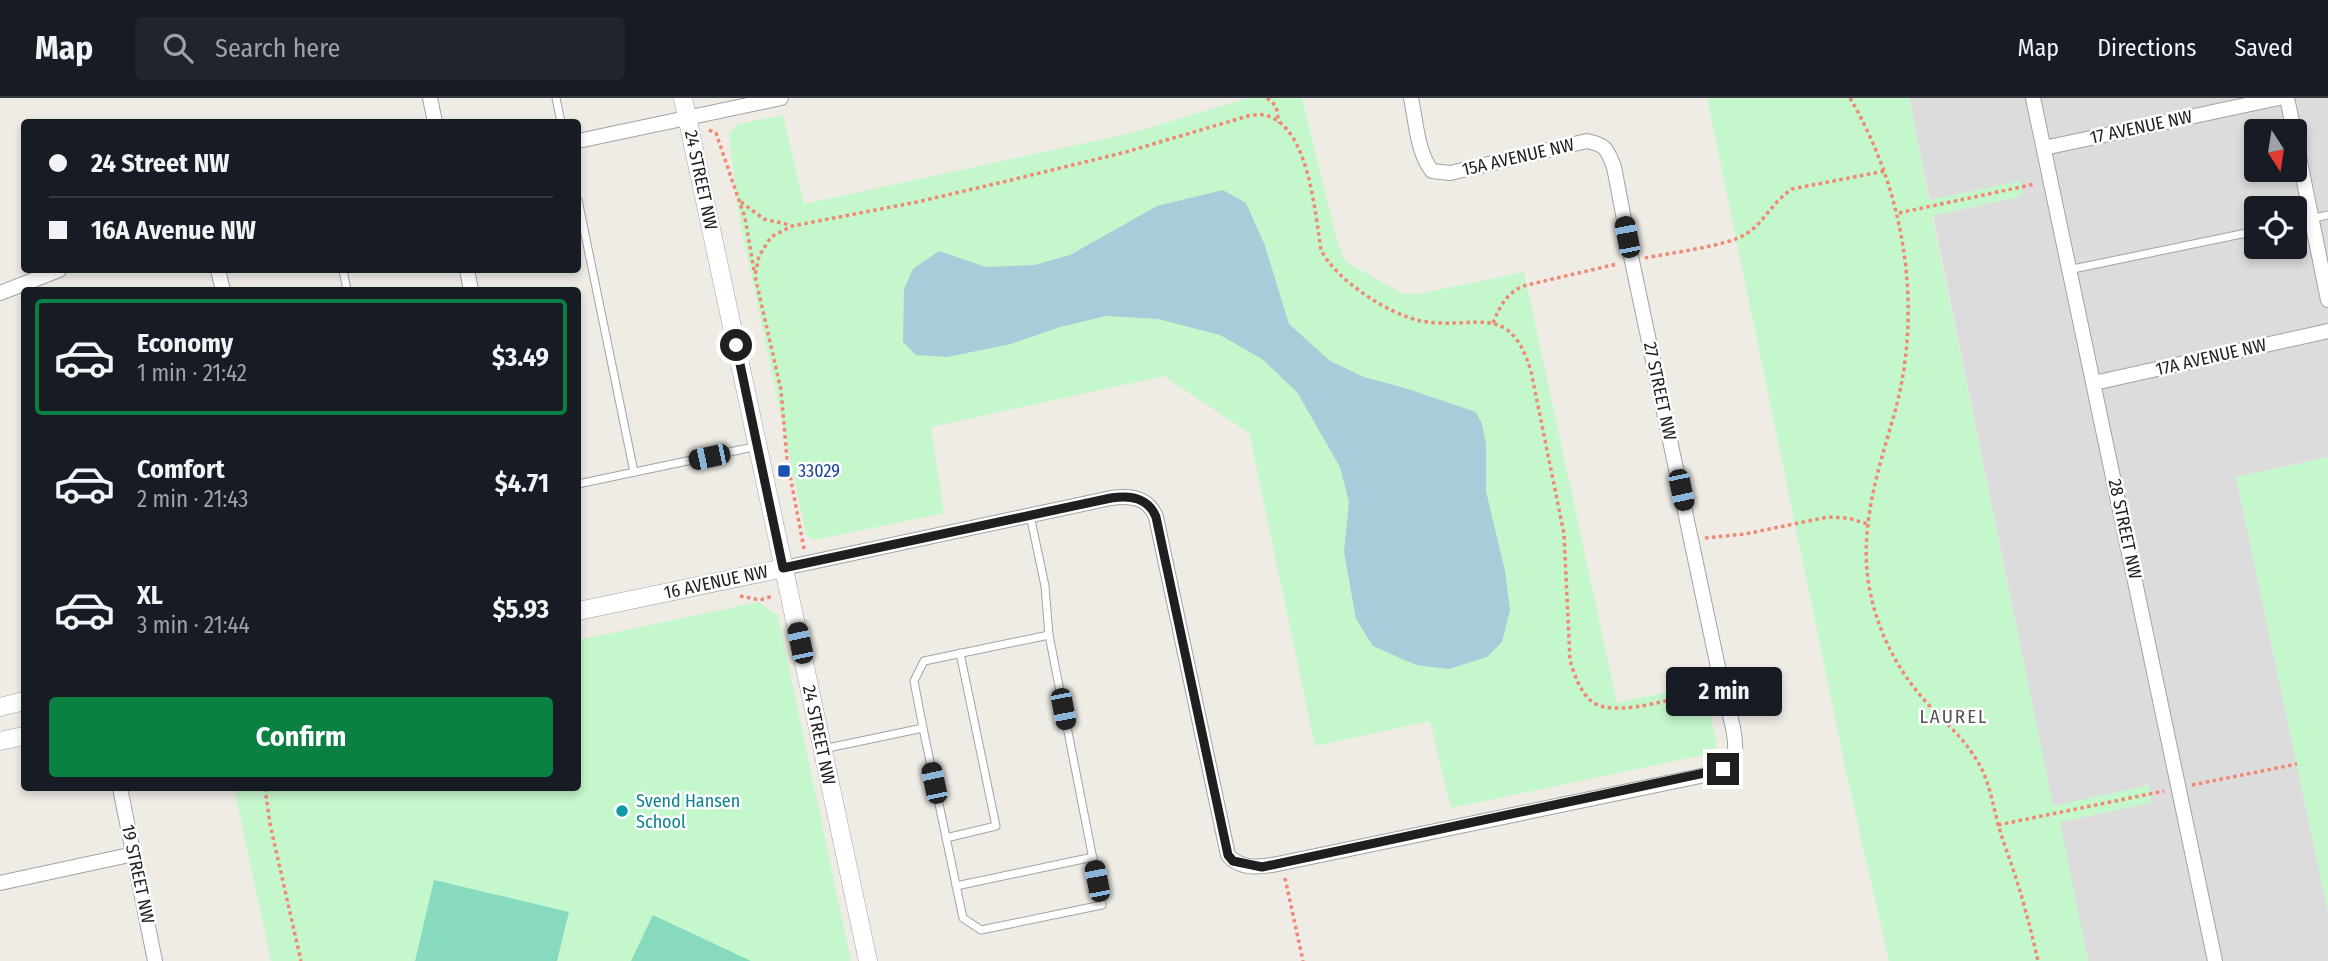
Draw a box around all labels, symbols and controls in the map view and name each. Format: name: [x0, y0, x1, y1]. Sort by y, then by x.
search box: [135, 17, 625, 80]
text: Map: [35, 28, 93, 68]
icon: search: [159, 29, 197, 67]
text: Search here: [215, 33, 340, 64]
text: Map: [2018, 34, 2059, 62]
text: Directions: [2097, 34, 2196, 62]
text: Saved: [2234, 34, 2293, 62]
street label: 17 AVENUE NW: [2088, 105, 2195, 149]
north arrow: [2244, 119, 2306, 182]
map controls: [2244, 119, 2307, 259]
street label: 24 STREET NW: [680, 128, 722, 232]
street label: 15A AVENUE NW: [1460, 133, 1577, 181]
text: 24 Street NW: [91, 148, 229, 179]
button: locate: [2244, 196, 2307, 259]
car: [1613, 214, 1642, 260]
text: 16A Avenue NW: [91, 215, 256, 246]
icon: car: [53, 326, 116, 389]
text: Economy: [137, 328, 233, 359]
route start: [720, 329, 752, 361]
street label: 17A AVENUE NW: [2154, 333, 2269, 380]
street label: 27 STREET NW: [1639, 340, 1681, 443]
text: $3.49: [492, 342, 549, 373]
text: 1 min · 21:42: [137, 359, 247, 387]
car: [687, 442, 732, 472]
icon: car: [53, 452, 116, 515]
text: Comfort: [137, 454, 225, 485]
place label: 33029: [798, 460, 840, 482]
marker: 33029: [776, 463, 792, 479]
car: [1667, 467, 1696, 513]
text: $4.71: [495, 468, 549, 499]
street label: 28 STREET NW: [2104, 477, 2146, 582]
text: 2 min · 21:43: [137, 485, 248, 513]
street label: 16 AVENUE NW: [662, 560, 770, 604]
icon: car: [53, 578, 116, 641]
text: XL: [137, 580, 163, 611]
text: $5.93: [493, 594, 549, 625]
text: 3 min · 21:44: [137, 611, 250, 639]
car: [786, 620, 815, 666]
callout: 2 min: [1665, 668, 1781, 716]
text: 2 min: [1699, 677, 1750, 705]
street label: 24 STREET NW: [798, 683, 840, 787]
car: [1049, 686, 1078, 732]
button: Confirm: [49, 697, 553, 777]
district label: LAUREL: [1919, 705, 1989, 728]
route end: [1707, 753, 1739, 785]
car: [920, 760, 949, 806]
place label: Svend Hansen School: [636, 790, 740, 833]
marker: Svend Hansen School: [614, 803, 630, 819]
street label: 19 STREET NW: [117, 823, 159, 926]
car: [1083, 858, 1112, 904]

